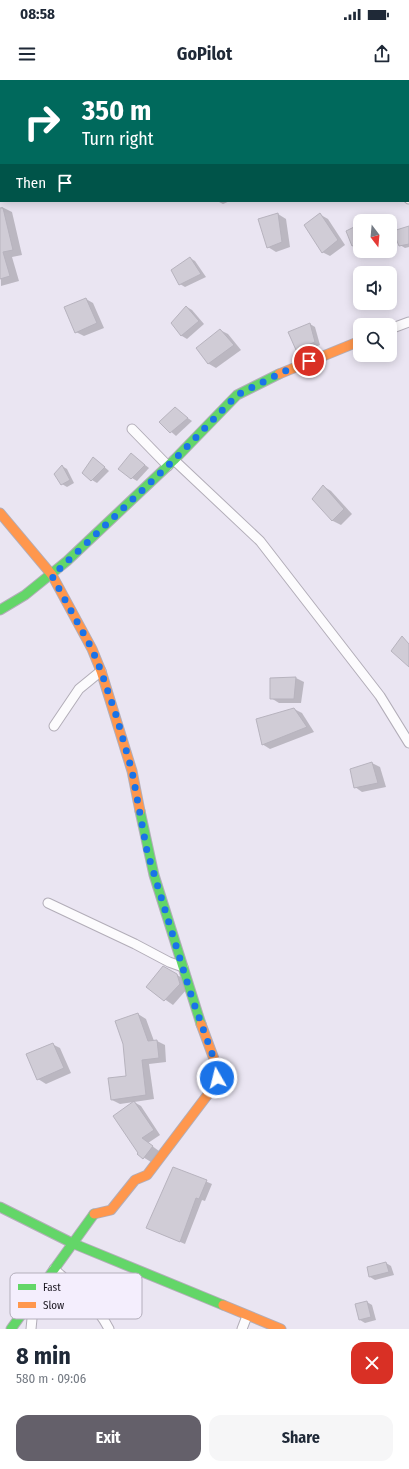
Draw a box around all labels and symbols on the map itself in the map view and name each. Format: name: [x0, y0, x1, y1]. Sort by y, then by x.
north arrow: [353, 214, 397, 258]
pin: [292, 344, 326, 378]
position arrow: [196, 1057, 238, 1099]
legend: [10, 1273, 142, 1319]
text: Fast: [43, 1281, 61, 1294]
text: Slow: [43, 1299, 64, 1312]

